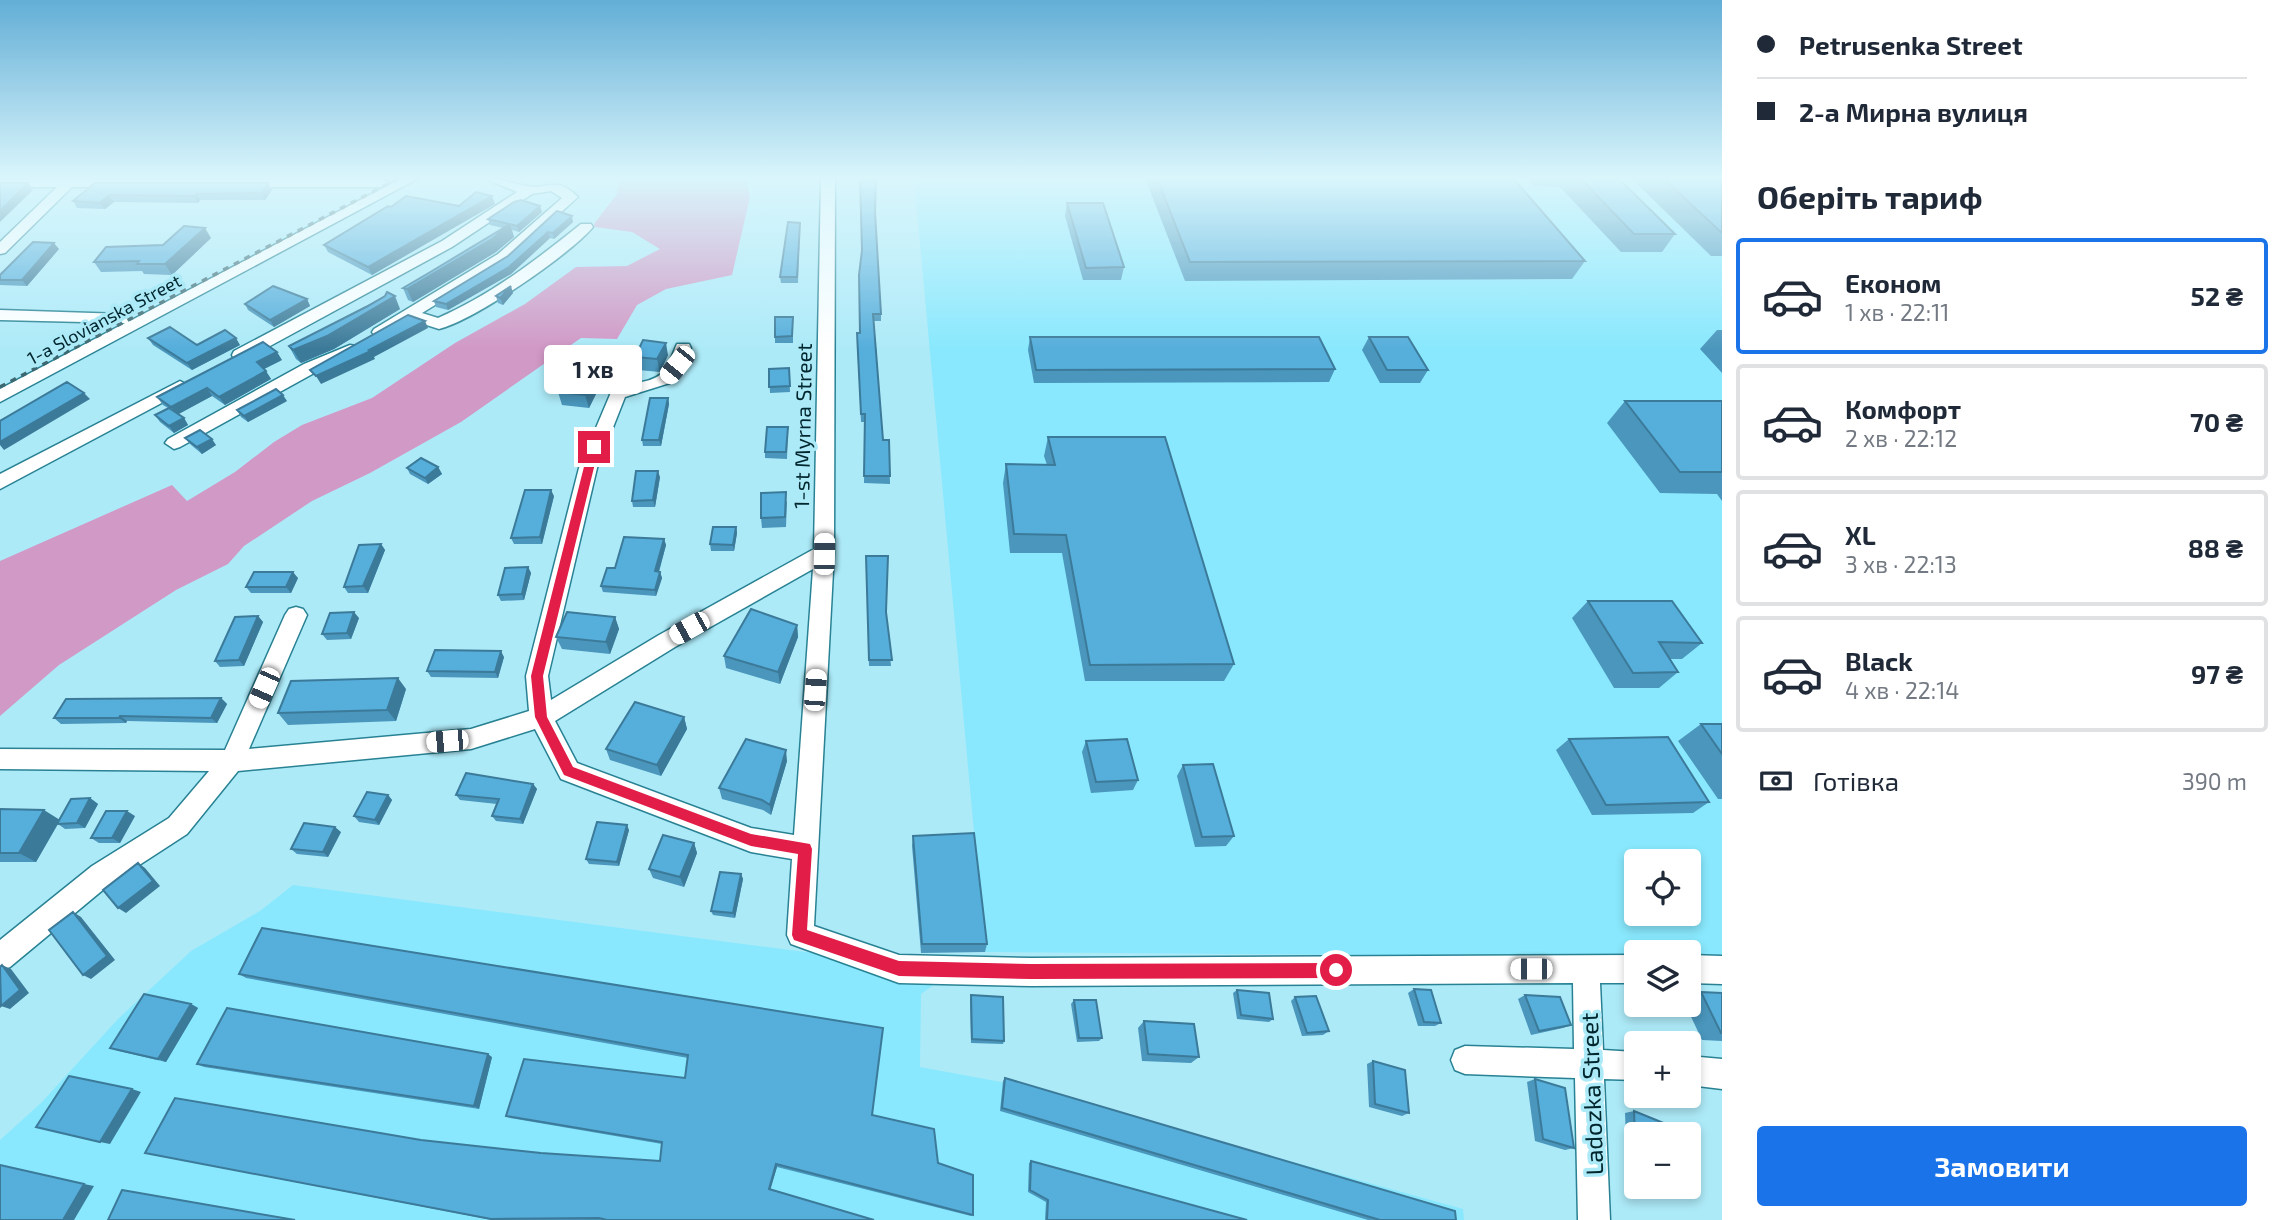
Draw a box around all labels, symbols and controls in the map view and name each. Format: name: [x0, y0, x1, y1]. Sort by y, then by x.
text: Petrusenka Street: [1799, 29, 2023, 60]
text: 2-а Мирна вулиця: [1799, 96, 2028, 127]
text: Оберіть тариф: [1757, 177, 1983, 215]
icon: car: [1761, 265, 1824, 328]
text: Економ: [1845, 267, 1942, 298]
street label: 1-a Slovianska Street: [23, 269, 185, 369]
text: 52 ₴: [2191, 280, 2243, 311]
text: 1 хв · 22:11: [1845, 298, 1950, 326]
car: [656, 342, 699, 388]
street label: 1-st Myrna Street: [788, 343, 816, 509]
callout: 1 хв: [545, 346, 643, 394]
text: 1 хв: [572, 355, 614, 383]
icon: car: [1761, 391, 1824, 454]
text: Комфорт: [1845, 393, 1961, 424]
text: 70 ₴: [2190, 406, 2243, 437]
text: 2 хв · 22:12: [1845, 424, 1957, 452]
route end: [578, 431, 610, 463]
icon: car: [1761, 517, 1824, 580]
text: XL: [1845, 519, 1876, 550]
text: 88 ₴: [2188, 532, 2243, 563]
car: [814, 533, 835, 575]
text: 3 хв · 22:13: [1845, 550, 1957, 578]
car: [666, 609, 713, 647]
icon: car: [1761, 643, 1824, 706]
text: Black: [1845, 645, 1913, 676]
text: 97 ₴: [2191, 658, 2243, 689]
car: [246, 665, 283, 711]
car: [804, 668, 827, 712]
text: 4 хв · 22:14: [1845, 676, 1960, 704]
car: [426, 729, 469, 753]
icon: cash: [1757, 762, 1795, 800]
text: Готівка: [1813, 765, 1899, 796]
text: 390 m: [2182, 767, 2247, 795]
map controls: [1624, 849, 1701, 1199]
button: locate: [1624, 849, 1701, 926]
button: layers: [1624, 940, 1701, 1017]
route start: [1320, 954, 1352, 986]
car: [1511, 959, 1553, 980]
street label: Ladozka Street: [1574, 1012, 1608, 1176]
button: +: [1624, 1031, 1701, 1108]
button: −: [1624, 1122, 1701, 1199]
button: Замовити: [1757, 1126, 2247, 1206]

